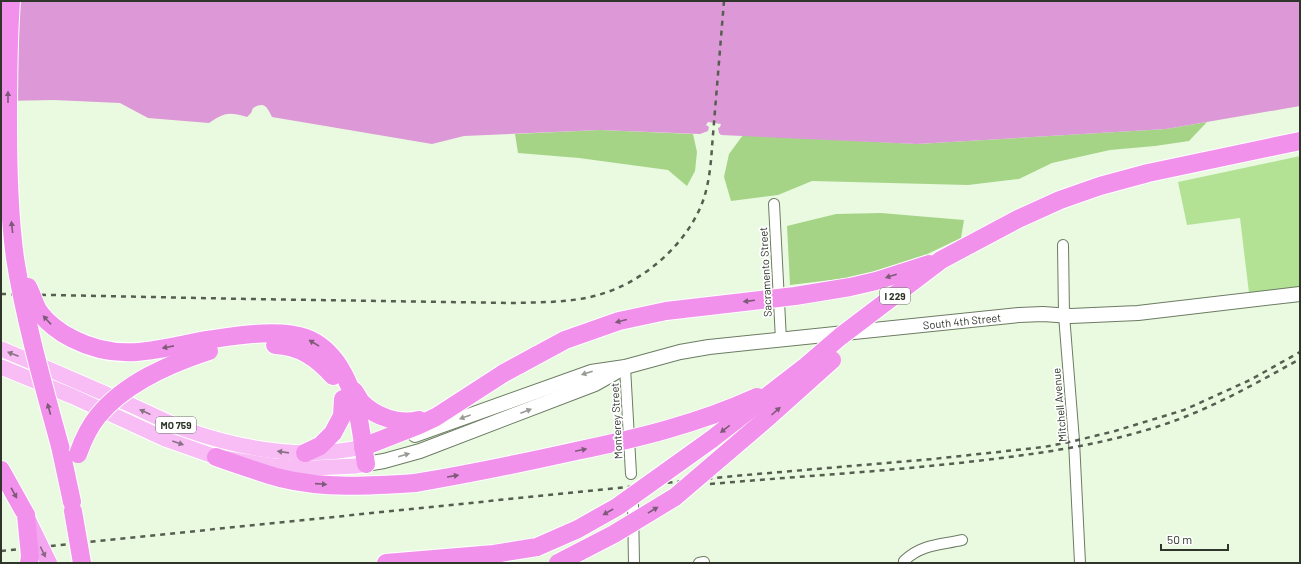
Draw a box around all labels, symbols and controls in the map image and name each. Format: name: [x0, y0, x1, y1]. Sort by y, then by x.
one-way arrow: [5, 90, 11, 103]
one-way arrow: [9, 220, 15, 233]
street label: Sacramento Street: [756, 227, 774, 317]
one-way arrow: [885, 273, 897, 279]
road number: I 229: [880, 288, 910, 304]
one-way arrow: [743, 298, 755, 304]
street label: South 4th Street: [922, 310, 1002, 332]
one-way arrow: [43, 315, 52, 325]
one-way arrow: [615, 318, 627, 324]
one-way arrow: [309, 339, 319, 347]
one-way arrow: [162, 345, 174, 351]
one-way arrow: [7, 351, 19, 357]
street label: Mitchell Avenue: [1049, 367, 1069, 443]
one-way arrow: [580, 370, 592, 376]
street label: Monterey Street: [608, 382, 624, 460]
one-way arrow: [46, 402, 52, 414]
one-way arrow: [770, 406, 781, 415]
one-way arrow: [521, 407, 533, 413]
one-way arrow: [139, 408, 151, 414]
one-way arrow: [458, 415, 470, 421]
road number: MO 759: [156, 417, 196, 433]
one-way arrow: [720, 425, 731, 434]
one-way arrow: [172, 441, 184, 447]
one-way arrow: [574, 447, 587, 453]
one-way arrow: [277, 449, 289, 455]
one-way arrow: [398, 452, 410, 458]
one-way arrow: [447, 473, 459, 479]
one-way arrow: [315, 481, 327, 487]
one-way arrow: [10, 487, 17, 499]
one-way arrow: [647, 507, 659, 514]
one-way arrow: [602, 509, 614, 516]
scale bar: [1161, 526, 1228, 552]
text: 50 m: [1167, 532, 1192, 546]
one-way arrow: [40, 546, 47, 558]

